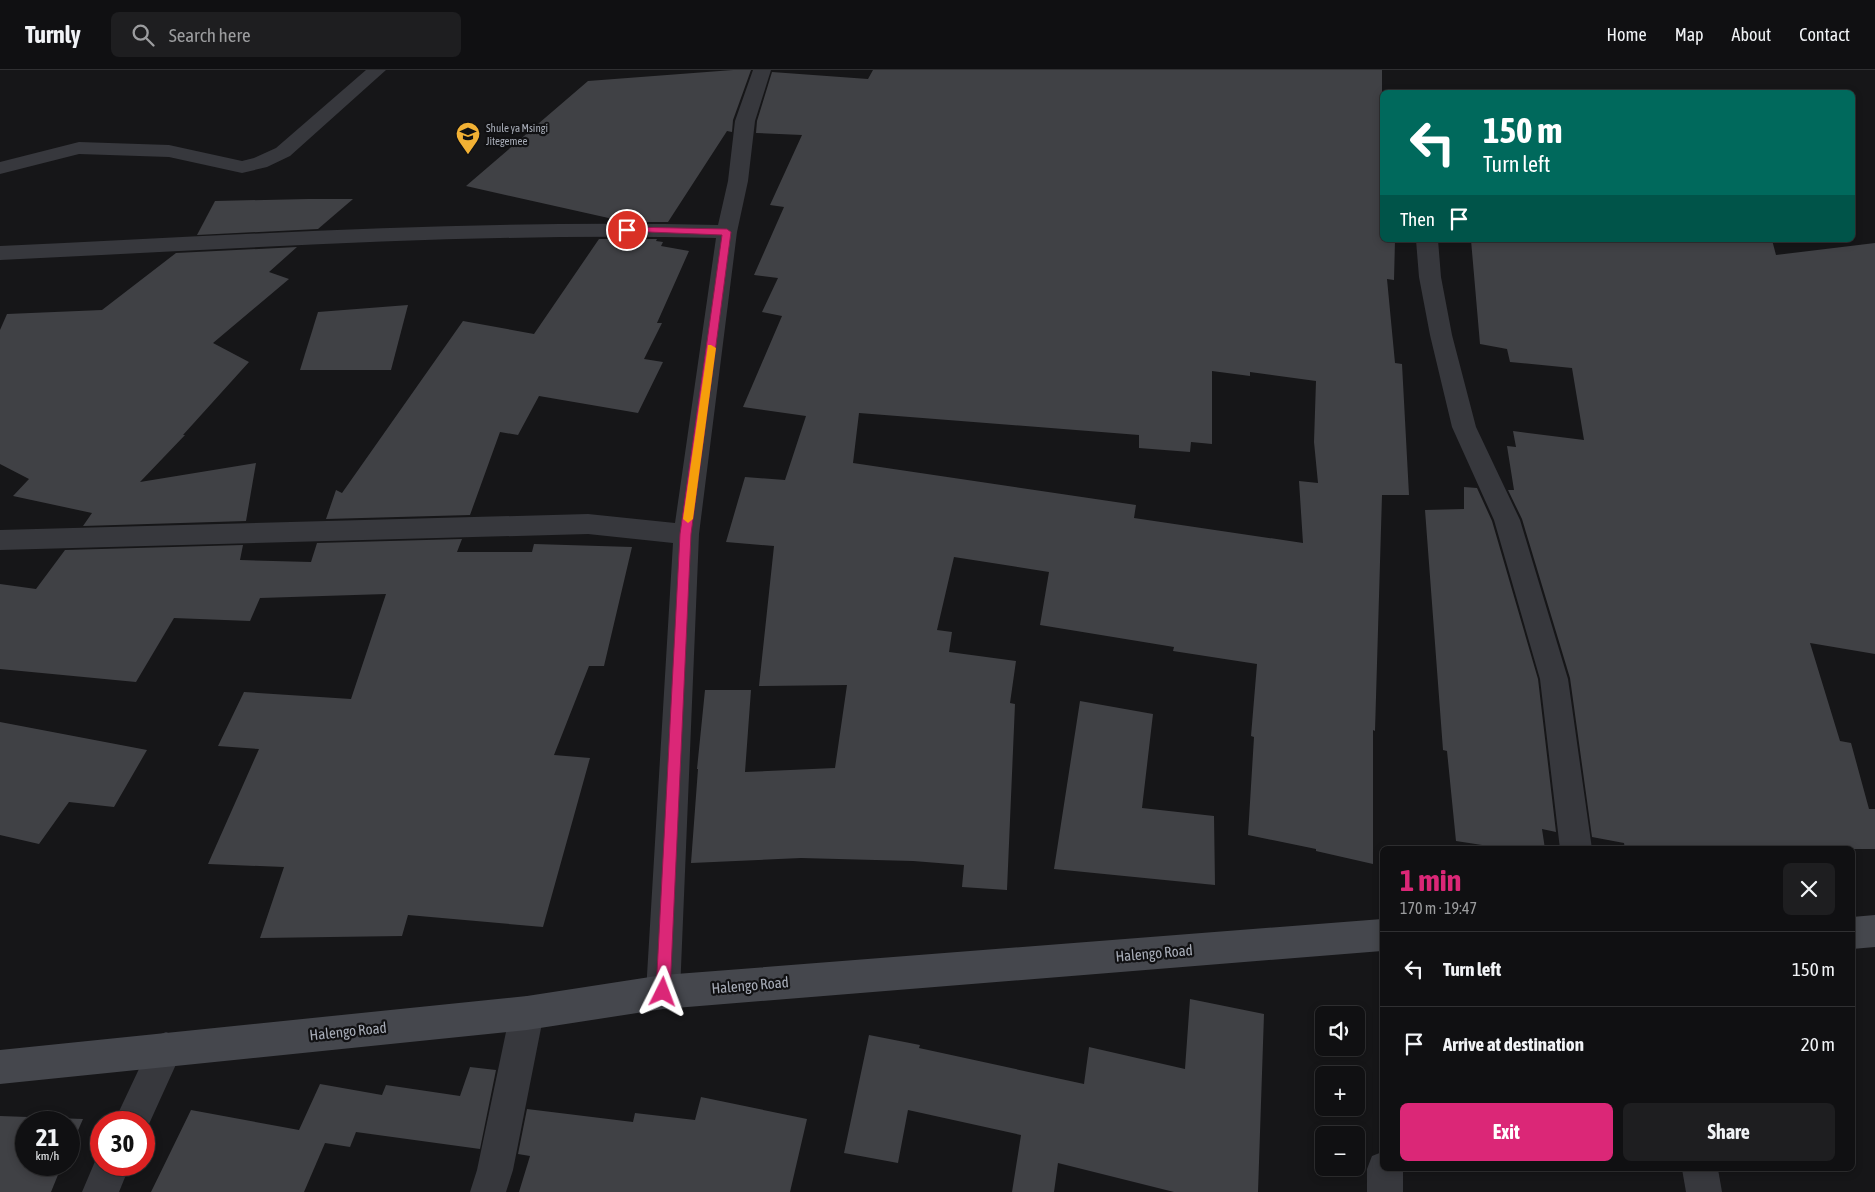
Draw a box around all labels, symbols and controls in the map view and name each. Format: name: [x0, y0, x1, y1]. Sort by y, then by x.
search box: [111, 12, 461, 57]
text: Turnly: [25, 21, 81, 48]
icon: search: [129, 21, 157, 49]
text: Search here: [169, 24, 251, 46]
text: Home: [1607, 24, 1647, 45]
text: Map: [1675, 24, 1704, 45]
text: About: [1732, 24, 1771, 45]
text: Contact: [1799, 24, 1850, 45]
icon: left: [1400, 110, 1465, 175]
text: 150 m: [1483, 110, 1562, 150]
school or university icon: Shule ya Msingi Jitegemee: [455, 121, 481, 155]
place label: Shule ya Msingi Jitegemee: [486, 122, 548, 147]
text: Turn left: [1483, 151, 1550, 177]
icon: arrive: [1445, 205, 1473, 233]
text: Then: [1400, 208, 1435, 230]
pin: [606, 209, 648, 251]
icon: arrive: [613, 216, 641, 244]
text: 1 min: [1400, 863, 1461, 897]
button: close: [1783, 863, 1835, 915]
text: 170 m · 19:47: [1400, 899, 1477, 917]
street label: Halengo Road: [1115, 941, 1193, 965]
icon: left: [1400, 955, 1428, 983]
text: Turn left: [1443, 958, 1501, 980]
text: 150 m: [1792, 958, 1835, 980]
position arrow: [636, 965, 688, 1017]
street label: Halengo Road: [711, 973, 789, 997]
map controls: [1315, 1006, 1365, 1176]
button: sound: [1315, 1006, 1365, 1056]
street label: Halengo Road: [309, 1018, 387, 1044]
icon: arrive: [1400, 1030, 1428, 1058]
text: Arrive at destination: [1443, 1033, 1584, 1055]
text: 20 m: [1801, 1033, 1835, 1055]
button: +: [1315, 1066, 1365, 1116]
button: Exit: [1400, 1103, 1613, 1161]
button: Share: [1623, 1103, 1835, 1161]
speed limit sign: 30: [90, 1111, 155, 1176]
text: 21: [36, 1123, 59, 1151]
button: −: [1315, 1126, 1365, 1176]
text: km/h: [36, 1149, 59, 1163]

